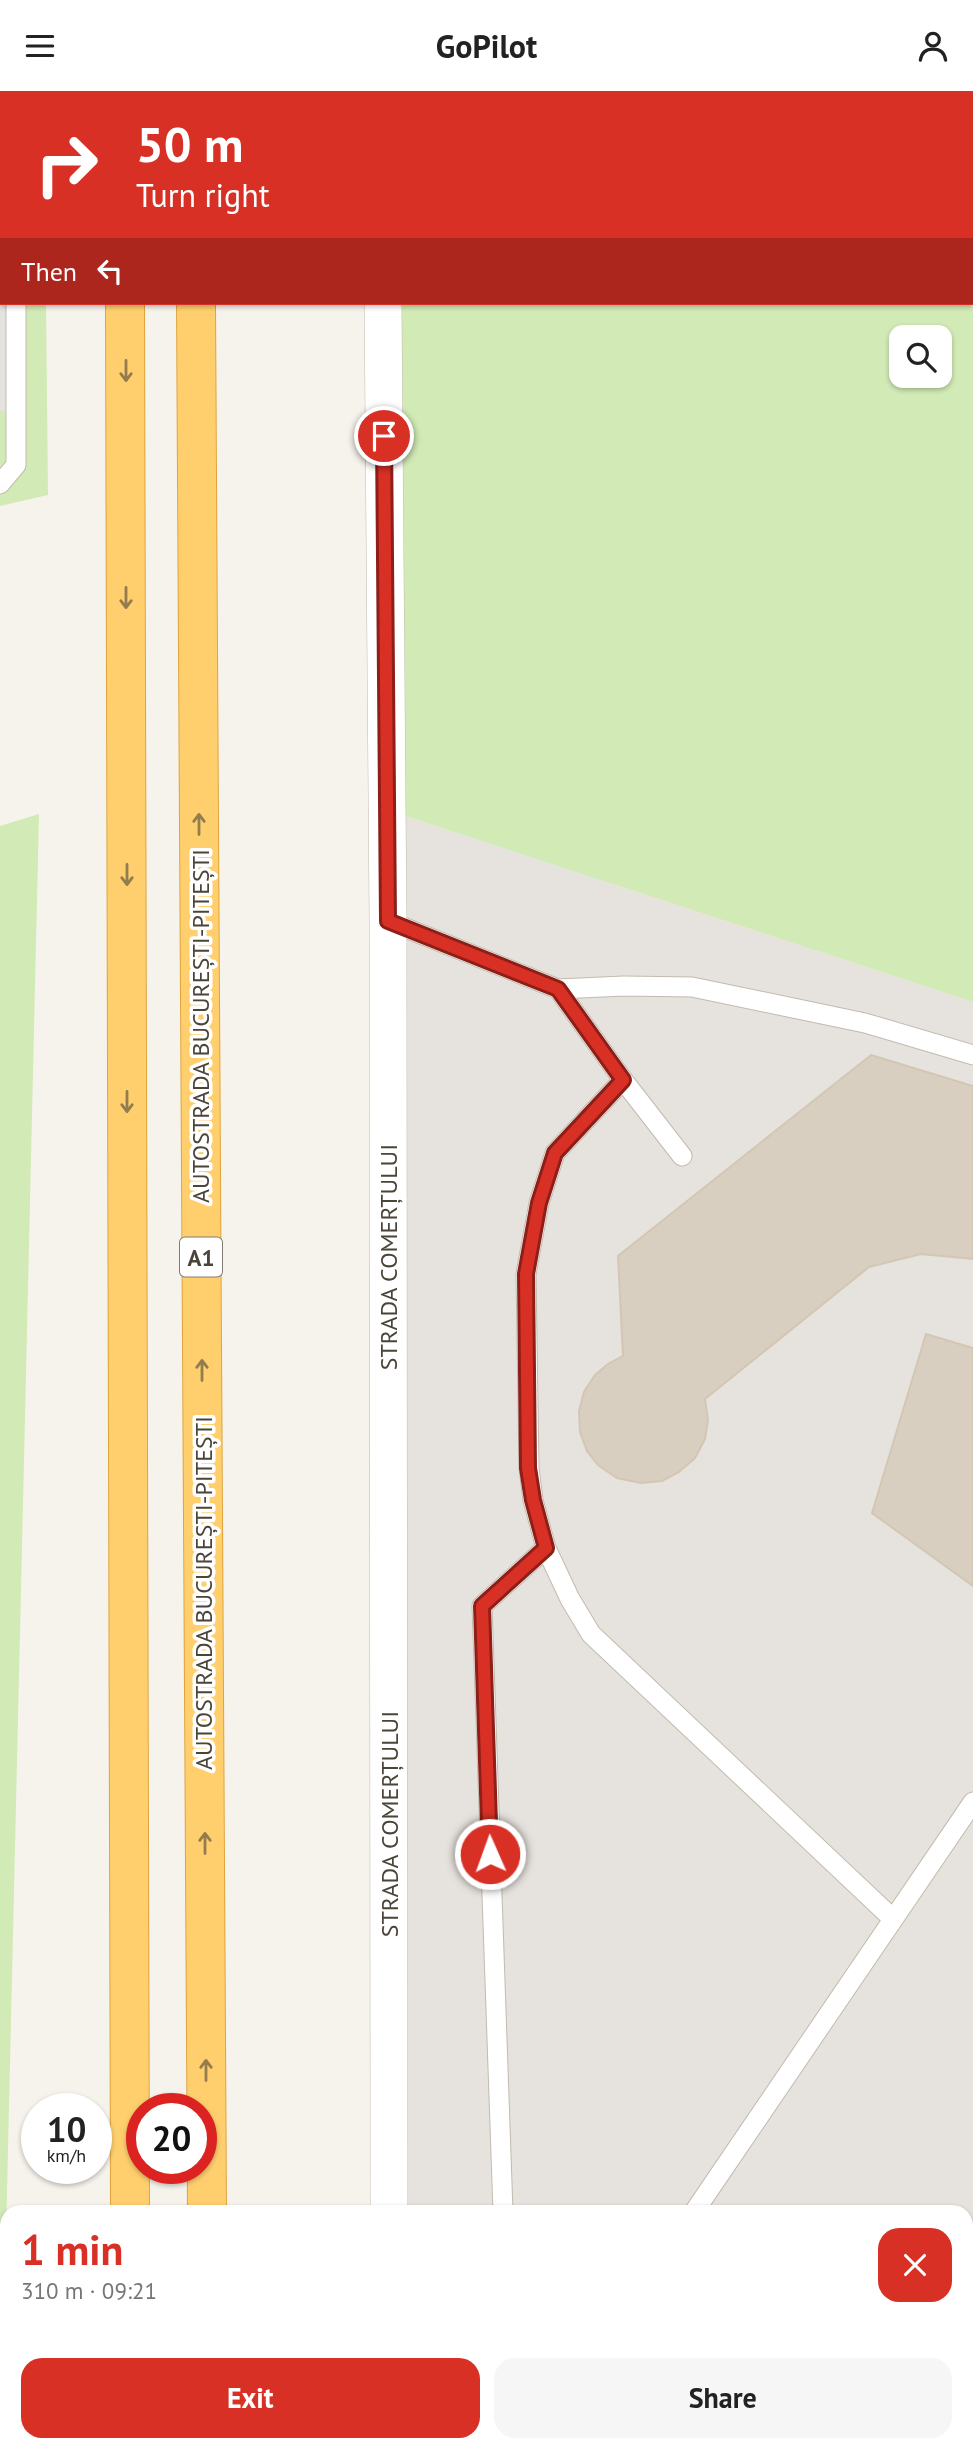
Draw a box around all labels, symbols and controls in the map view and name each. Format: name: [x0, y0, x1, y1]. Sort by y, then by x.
text: GoPilot: [436, 25, 537, 67]
icon: menu: [21, 27, 59, 65]
icon: person: [914, 27, 952, 65]
text: 50 m: [136, 112, 243, 176]
icon: right: [21, 119, 112, 210]
text: Turn right: [136, 174, 270, 216]
icon: left: [91, 252, 129, 290]
text: Then: [21, 255, 77, 288]
map controls: [889, 325, 952, 388]
button: search: [889, 325, 952, 388]
one-way arrow: [119, 359, 133, 382]
pin: [354, 406, 414, 466]
icon: arrive: [365, 417, 403, 455]
one-way arrow: [119, 587, 133, 610]
one-way arrow: [192, 813, 206, 836]
street label: AUTOSTRADA BUCUREȘTI-PITEȘTI: [185, 849, 216, 1203]
one-way arrow: [120, 863, 134, 886]
one-way arrow: [120, 1091, 134, 1114]
street label: STRADA COMERȚULUI: [373, 1144, 404, 1370]
road number: A1: [180, 1238, 222, 1277]
one-way arrow: [195, 1359, 209, 1382]
street label: AUTOSTRADA BUCUREȘTI-PITEȘTI: [188, 1416, 219, 1770]
street label: STRADA COMERȚULUI: [374, 1711, 405, 1937]
position arrow: [453, 1817, 527, 1891]
one-way arrow: [198, 1832, 212, 1855]
one-way arrow: [199, 2059, 213, 2082]
speed limit sign: 20: [126, 2093, 217, 2184]
text: 10: [47, 2106, 86, 2152]
text: km/h: [47, 2144, 86, 2167]
text: 1 min: [21, 2222, 123, 2277]
button: close: [878, 2228, 952, 2302]
text: 310 m · 09:21: [21, 2276, 157, 2305]
button: Exit: [21, 2358, 480, 2438]
button: Share: [494, 2358, 952, 2438]

